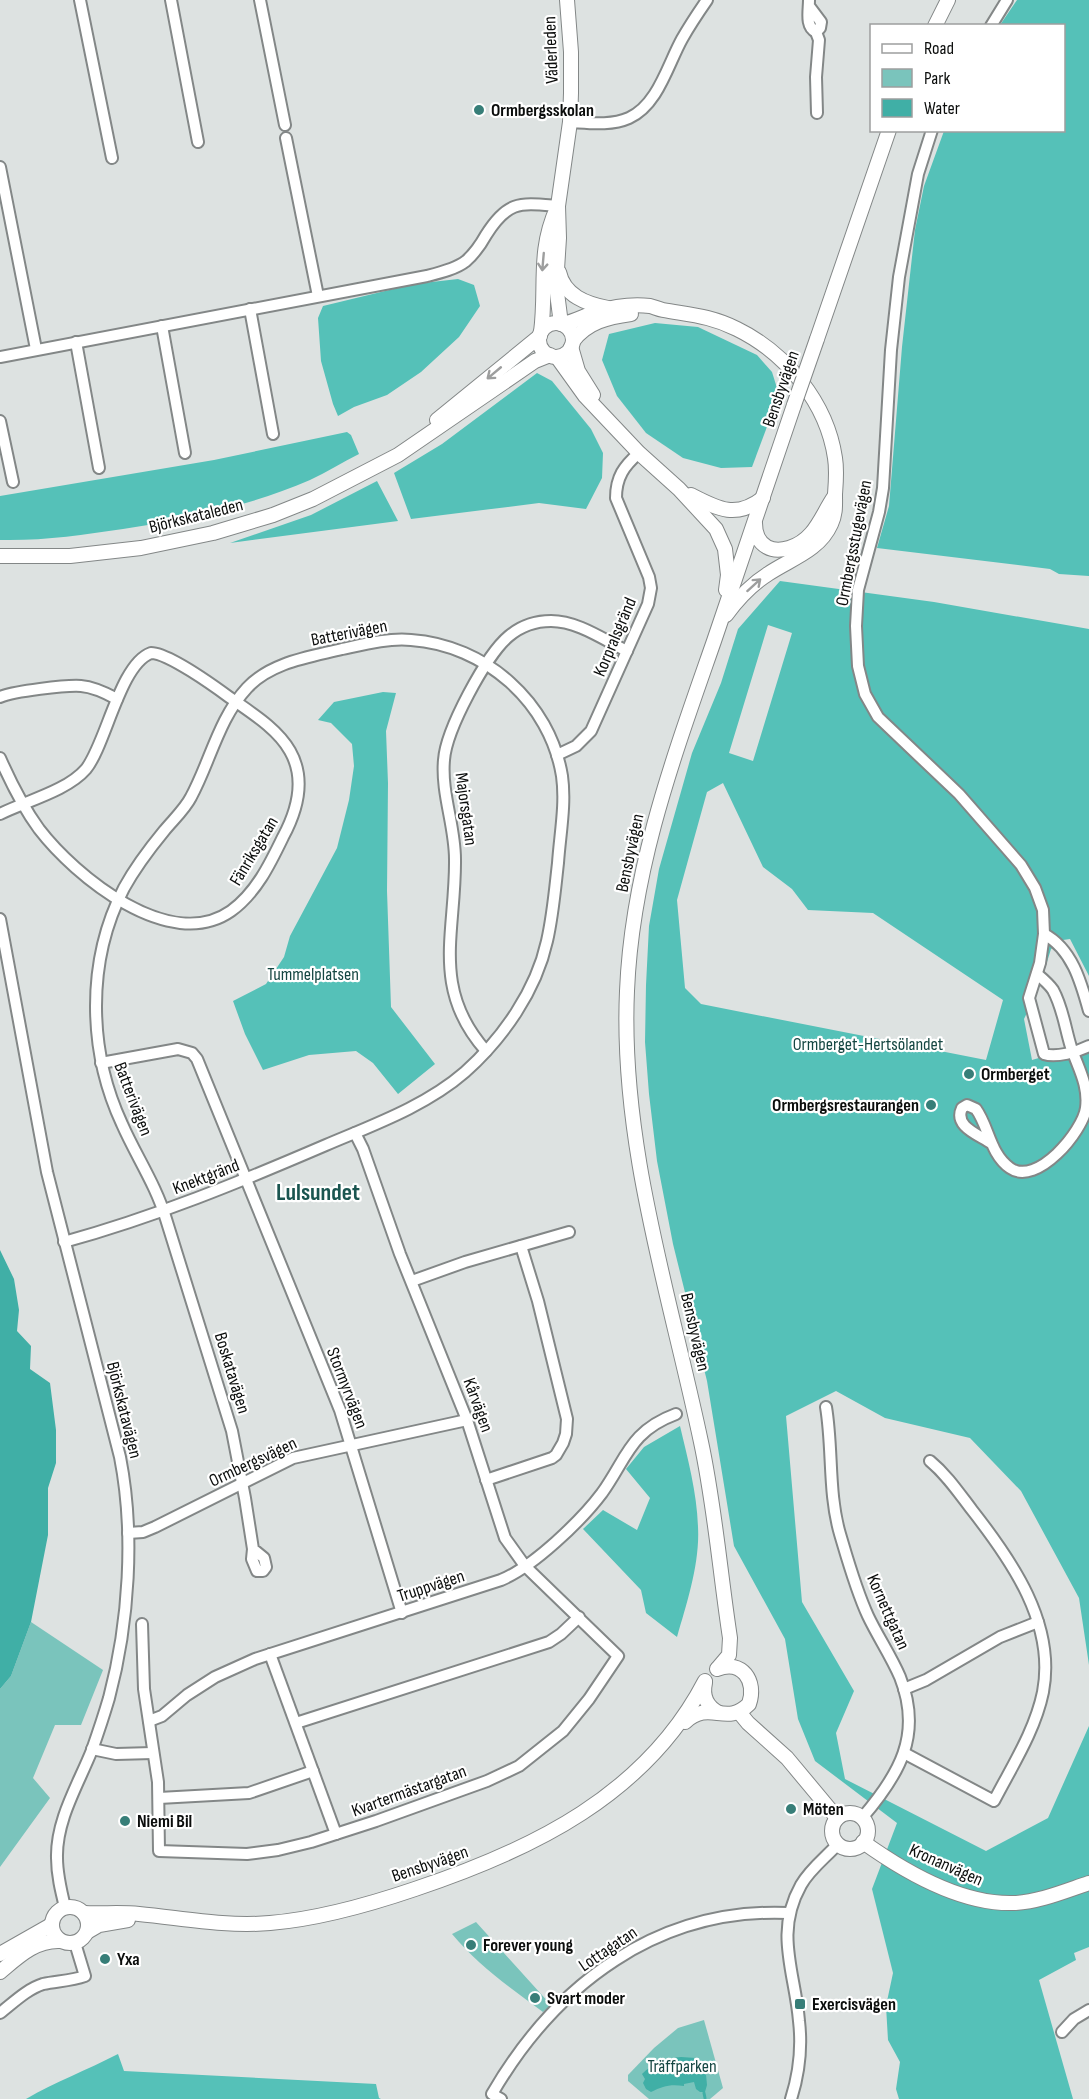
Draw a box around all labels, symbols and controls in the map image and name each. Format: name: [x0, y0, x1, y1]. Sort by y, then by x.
street label: Väderleden: [539, 16, 563, 84]
legend: [870, 24, 1065, 132]
text: Road: [924, 38, 954, 59]
text: Park: [924, 68, 950, 89]
text: Water: [924, 98, 960, 119]
place label: Ormbergsskolan: [491, 100, 594, 121]
marker: Ormbergsskolan: [472, 103, 486, 117]
one-way arrow: [538, 251, 549, 271]
street label: Bensbyvägen: [758, 348, 804, 430]
one-way arrow: [486, 366, 502, 379]
street label: Ormbergsstugevägen: [831, 478, 877, 608]
street label: Björkskataleden: [147, 494, 245, 538]
one-way arrow: [746, 578, 761, 592]
street label: Korpralsgränd: [589, 594, 641, 680]
street label: Batterivägen: [309, 615, 389, 651]
street label: Majorsgatan: [450, 771, 482, 847]
street label: Bensbyvägen: [611, 812, 649, 894]
street label: Fänriksgatan: [225, 813, 283, 889]
park label: Tummelplatsen: [267, 964, 359, 985]
park label: Ormberget-Hertsölandet: [793, 1034, 944, 1055]
street label: Batterivägen: [109, 1059, 157, 1139]
place label: Ormberget: [981, 1064, 1050, 1085]
marker: Ormberget: [962, 1067, 976, 1081]
place label: Ormbergsrestaurangen: [772, 1095, 919, 1116]
marker: Ormbergsrestaurangen: [924, 1098, 938, 1112]
street label: Knektgränd: [170, 1155, 242, 1199]
district label: Lulsundet: [276, 1178, 360, 1207]
street label: Bensbyvägen: [676, 1291, 714, 1373]
street label: Boskatavägen: [210, 1330, 254, 1416]
street label: Stormyrvägen: [322, 1345, 372, 1431]
street label: Björkskatavägen: [102, 1360, 146, 1460]
street label: Kårvägen: [459, 1375, 497, 1435]
street label: Ormbergsvägen: [206, 1433, 300, 1491]
street label: Truppvägen: [395, 1565, 467, 1607]
street label: Kornettgatan: [862, 1571, 914, 1653]
street label: Kvartermästargatan: [349, 1761, 469, 1821]
place label: Möten: [803, 1799, 844, 1820]
marker: Möten: [784, 1802, 798, 1816]
place label: Niemi Bil: [137, 1811, 192, 1832]
marker: Niemi Bil: [118, 1814, 132, 1828]
street label: Kronanvägen: [906, 1839, 986, 1891]
street label: Bensbyvägen: [389, 1841, 471, 1887]
street label: Lottagatan: [575, 1922, 641, 1976]
place label: Forever young: [483, 1935, 573, 1956]
marker: Forever young: [464, 1938, 478, 1952]
place label: Yxa: [117, 1949, 140, 1970]
marker: Yxa: [98, 1952, 112, 1966]
place label: Svart moder: [547, 1988, 626, 2009]
marker: Svart moder: [528, 1991, 542, 2005]
place label: Exercisvägen: [812, 1994, 896, 2015]
marker: Exercisvägen: [793, 1997, 807, 2011]
park label: Träffparken: [647, 2056, 717, 2077]

